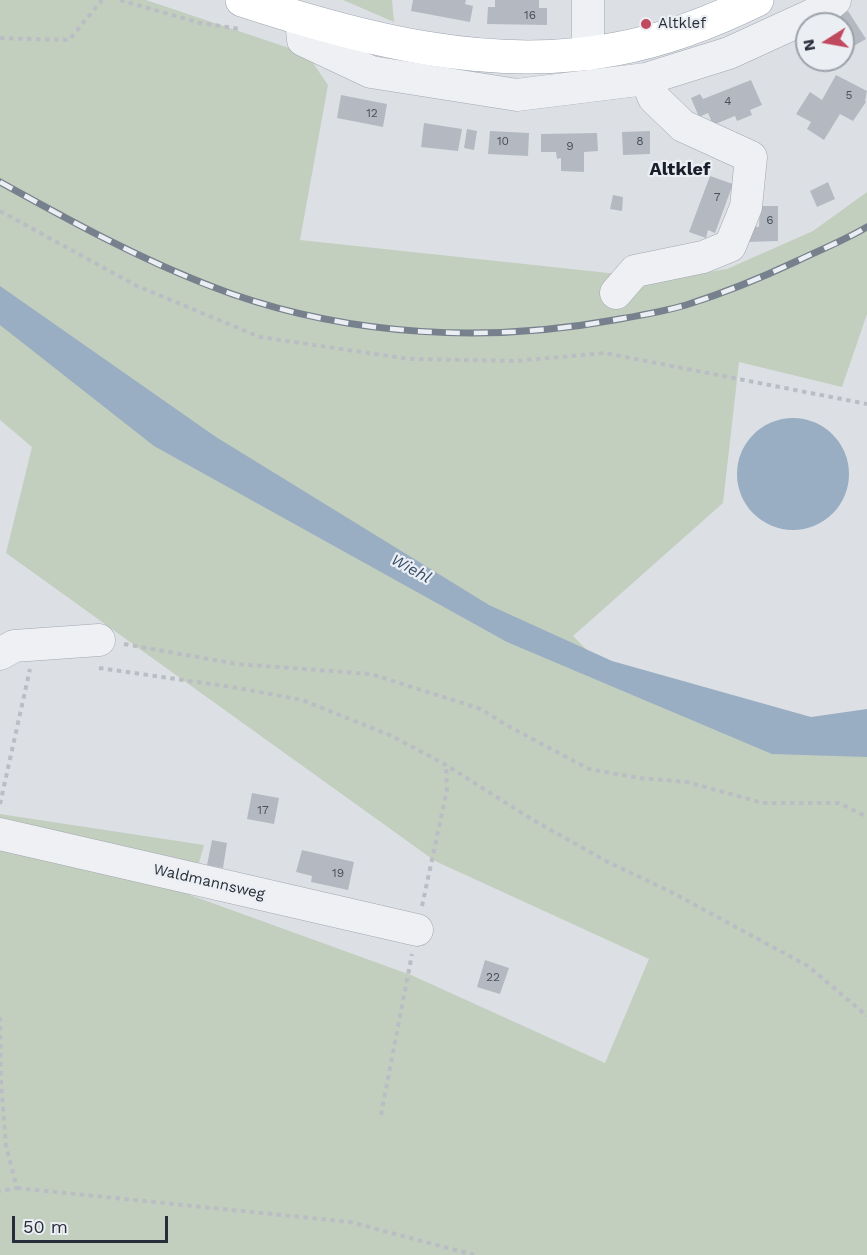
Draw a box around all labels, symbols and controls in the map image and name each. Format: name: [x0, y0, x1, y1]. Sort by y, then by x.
house number: 16: [524, 8, 536, 22]
north arrow: [795, 12, 855, 72]
place label: Altklef: [658, 15, 706, 33]
marker: Altklef: [639, 17, 653, 31]
text: N: [798, 38, 819, 53]
house number: 5: [846, 88, 852, 102]
house number: 4: [724, 94, 732, 108]
house number: 12: [366, 106, 378, 120]
house number: 10: [497, 134, 509, 148]
house number: 8: [636, 134, 644, 148]
house number: 9: [566, 139, 574, 153]
district label: Altklef: [650, 159, 710, 181]
house number: 7: [714, 190, 720, 204]
house number: 6: [766, 213, 774, 227]
water label: Wiehl: [388, 550, 434, 588]
house number: 17: [257, 803, 269, 817]
street label: Waldmannsweg: [151, 860, 267, 904]
house number: 19: [332, 866, 344, 880]
house number: 22: [486, 970, 500, 984]
scale bar: [15, 1204, 171, 1242]
text: 50 m: [23, 1216, 68, 1237]

